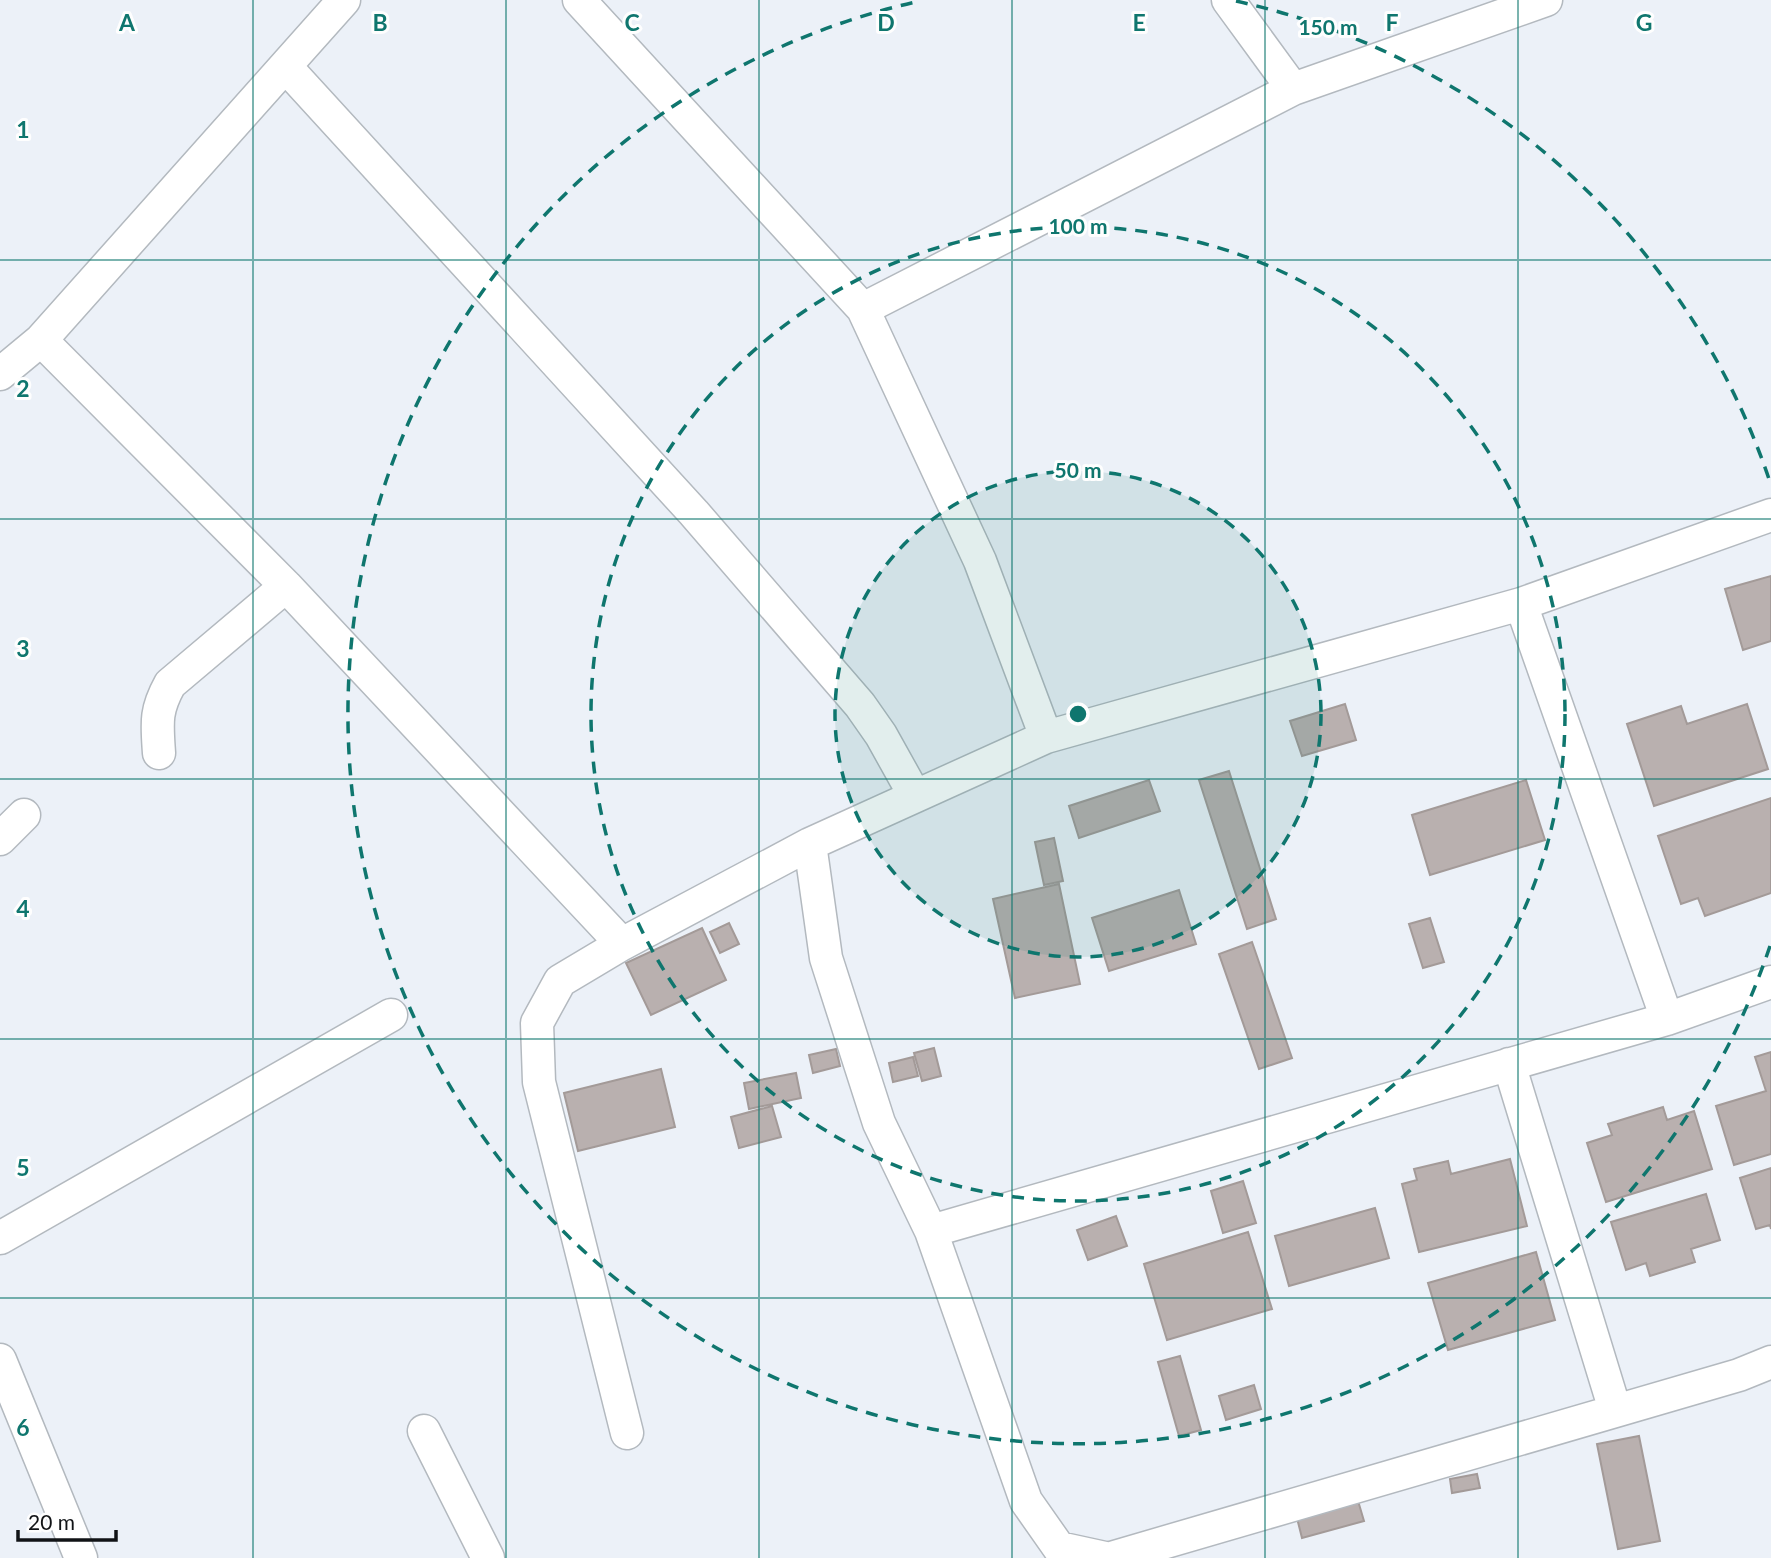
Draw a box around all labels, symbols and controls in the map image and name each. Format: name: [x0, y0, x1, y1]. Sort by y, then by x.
text: A: [118, 8, 136, 36]
text: B: [372, 8, 388, 36]
text: C: [624, 8, 640, 36]
text: D: [877, 8, 895, 36]
text: E: [1132, 8, 1146, 36]
text: F: [1385, 8, 1399, 36]
text: G: [1636, 8, 1652, 36]
text: 150 m: [1298, 14, 1358, 39]
text: 1: [16, 115, 30, 143]
text: 100 m: [1048, 213, 1108, 238]
text: 2: [16, 374, 30, 402]
text: 50 m: [1054, 457, 1102, 482]
text: 3: [16, 634, 30, 662]
centre of rings: [1066, 702, 1090, 726]
text: 4: [16, 894, 30, 922]
text: 5: [16, 1153, 30, 1181]
text: 6: [16, 1413, 30, 1441]
scale bar: [18, 1498, 116, 1542]
text: 20 m: [28, 1509, 75, 1534]

